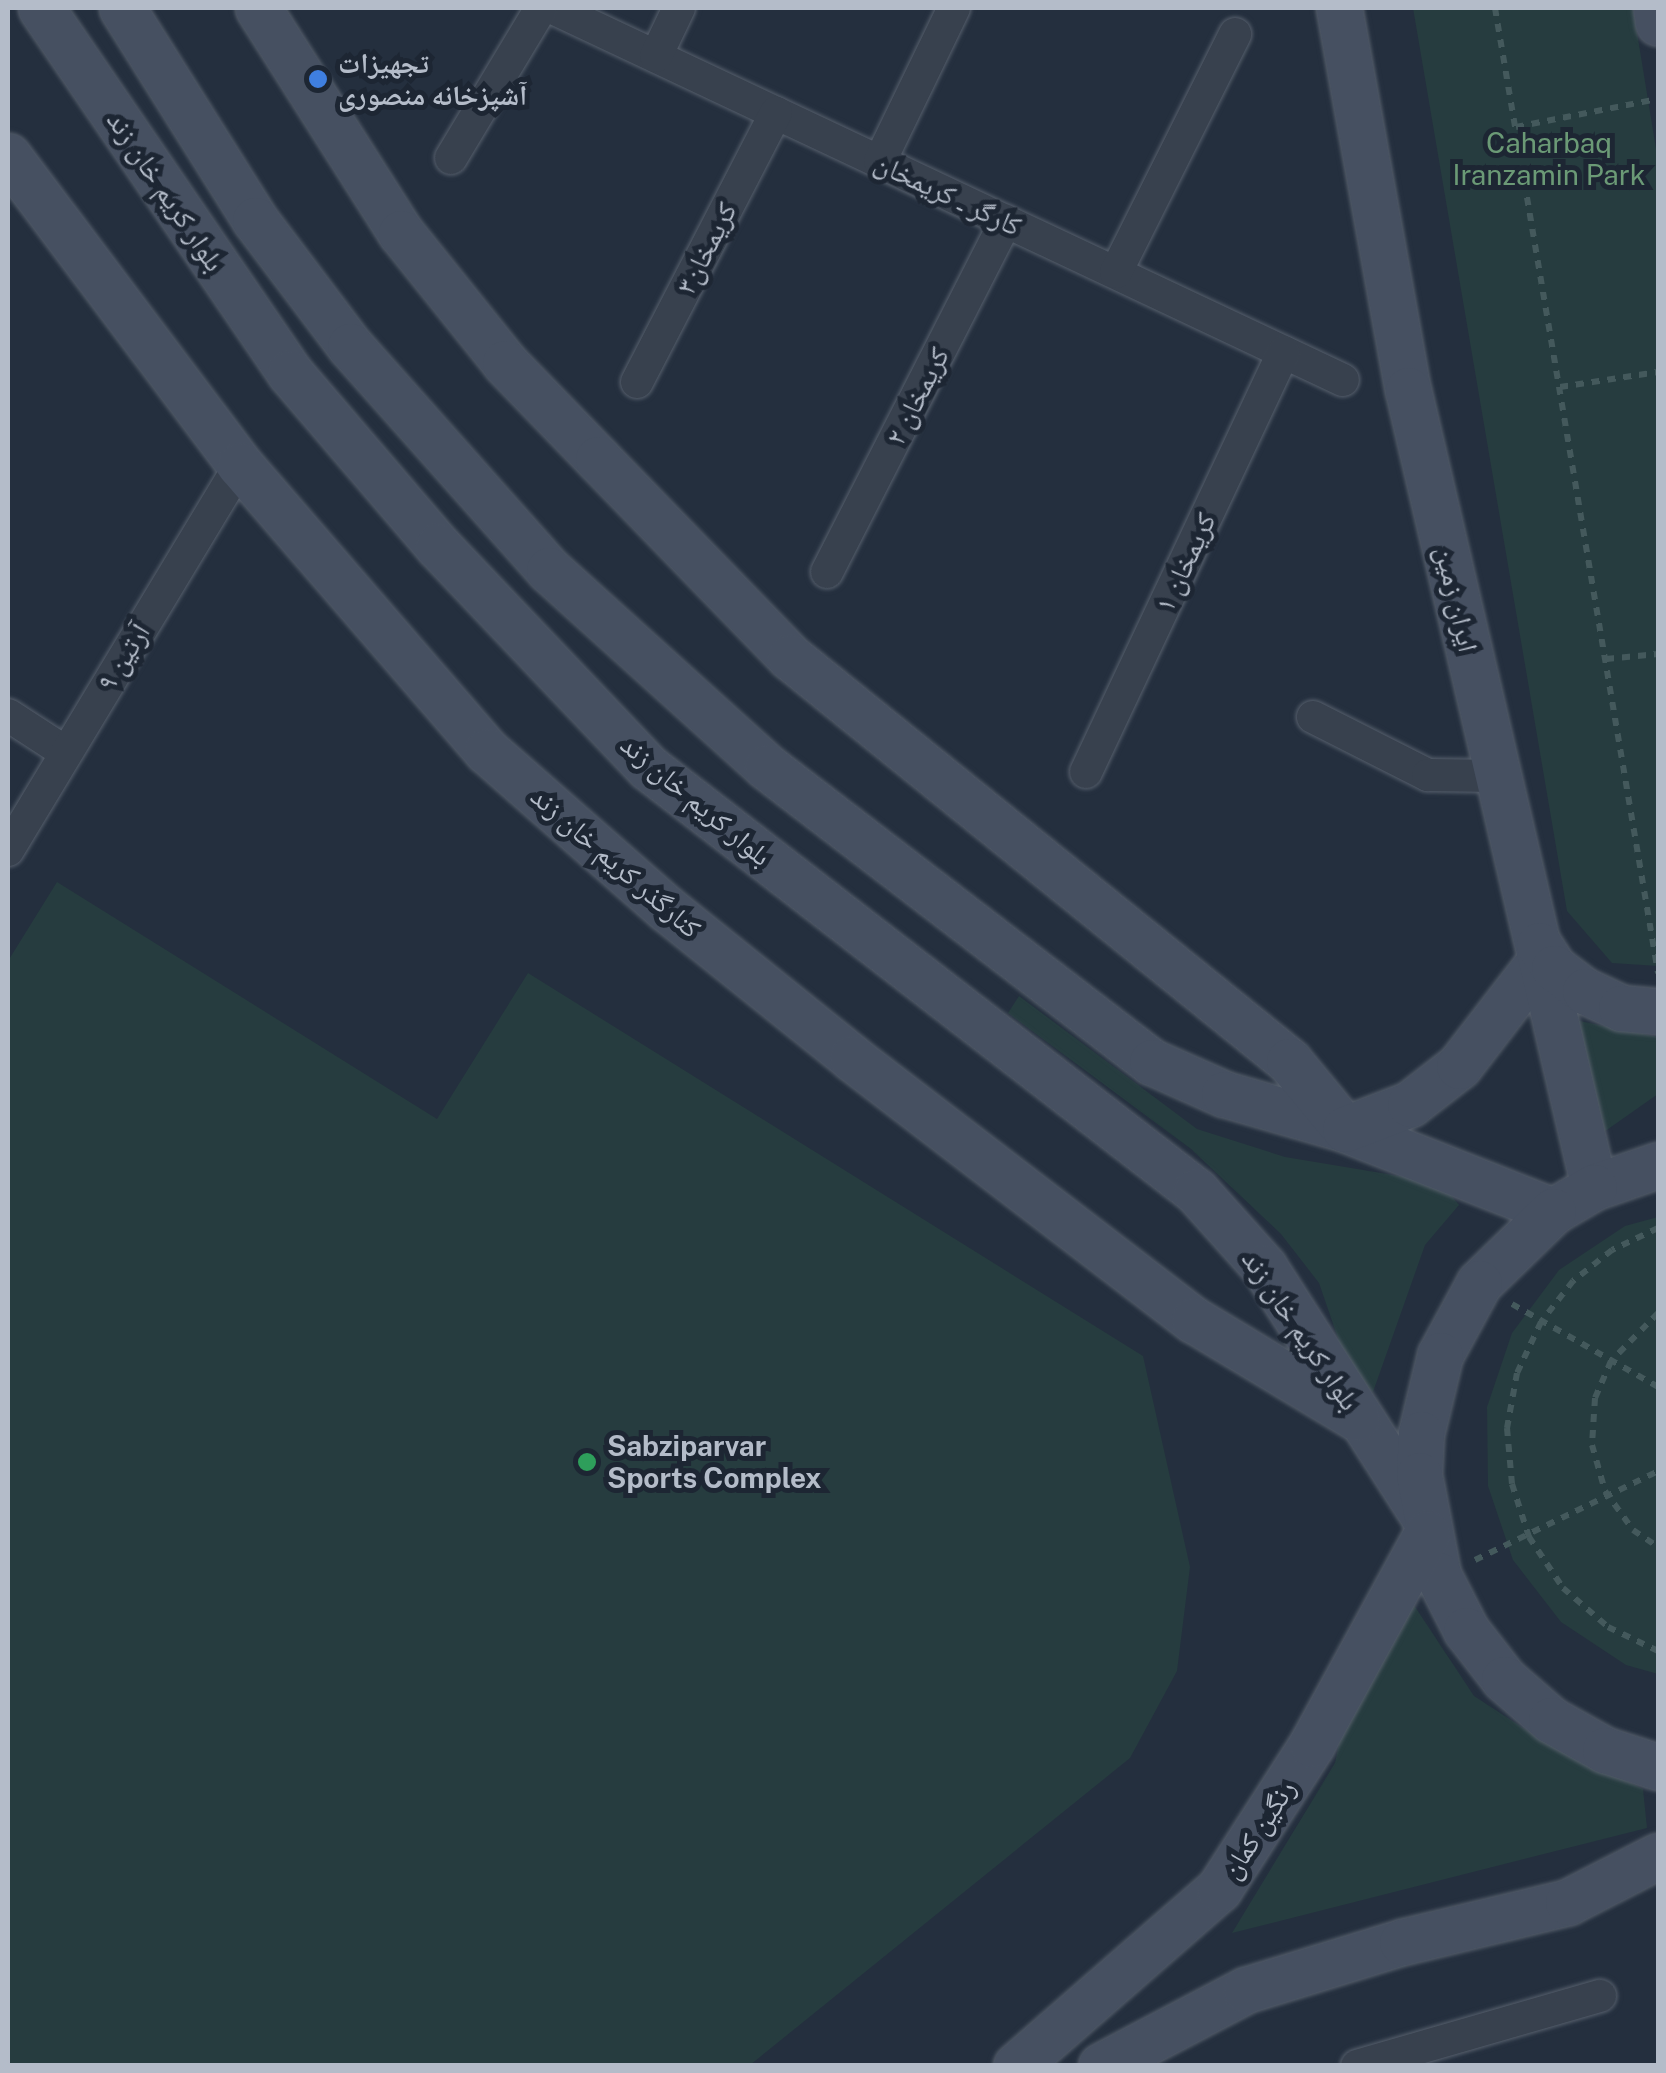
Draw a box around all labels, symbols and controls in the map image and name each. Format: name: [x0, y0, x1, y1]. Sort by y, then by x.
place label: تجهیزات آشپزخانه منصوری: [338, 46, 527, 112]
marker: تجهیزات آشپزخانه منصوری: [307, 68, 329, 90]
street label: بلوار کریم خان زند: [100, 105, 232, 277]
park label: Caharbaq Iranzamin Park: [1452, 126, 1646, 192]
street label: کارگر ـ کریمخان: [869, 145, 1027, 243]
street label: کریمخان۳: [669, 196, 743, 300]
street label: کریمخان ۲: [878, 341, 956, 451]
street label: کریمخان ۱: [1147, 507, 1223, 617]
street label: ایران زمین: [1429, 543, 1485, 655]
street label: آرتین ۹: [89, 617, 157, 697]
street label: بلوار کریم خان زند: [614, 727, 778, 873]
street label: کنارگذر کریم خان زند: [524, 779, 708, 945]
street label: بلوار کریم خان زند: [1235, 1244, 1367, 1416]
place label: Sabziparvar Sports Complex: [607, 1429, 822, 1495]
marker: Sabziparvar Sports Complex: [576, 1451, 598, 1473]
street label: رنگین کمان: [1214, 1773, 1302, 1885]

